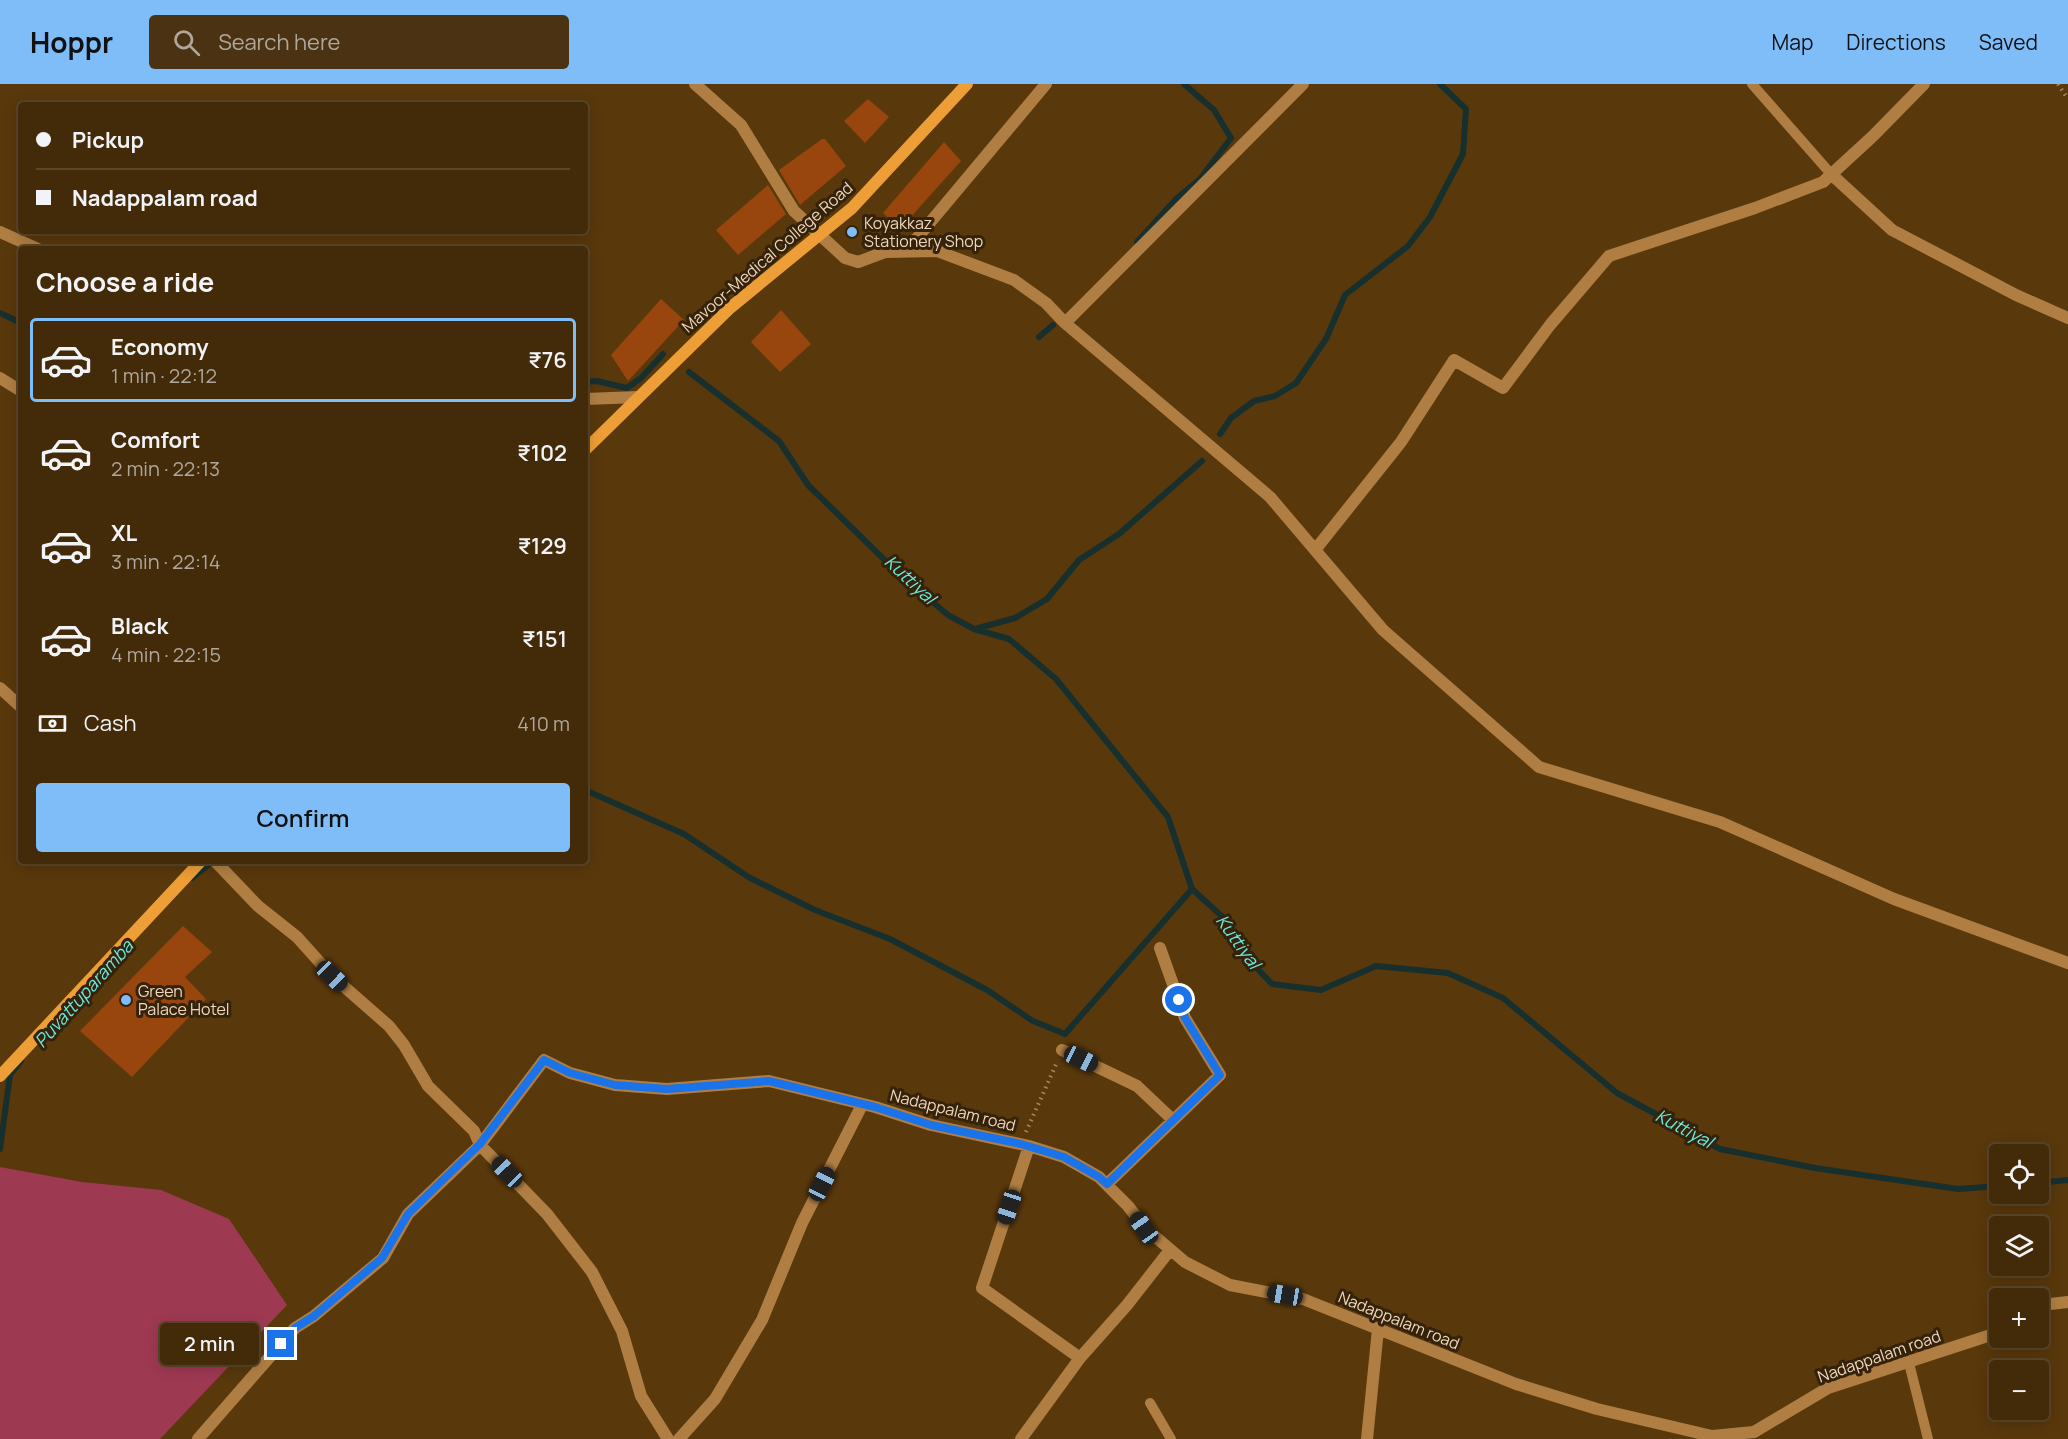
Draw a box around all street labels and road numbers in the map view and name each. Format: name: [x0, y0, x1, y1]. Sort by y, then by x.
street label: Mavoor-Medical College Road: [677, 177, 857, 337]
street label: Nadappalam road: [888, 1084, 1018, 1136]
street label: Nadappalam road: [1335, 1286, 1463, 1354]
street label: Nadappalam road: [1814, 1325, 1944, 1387]

